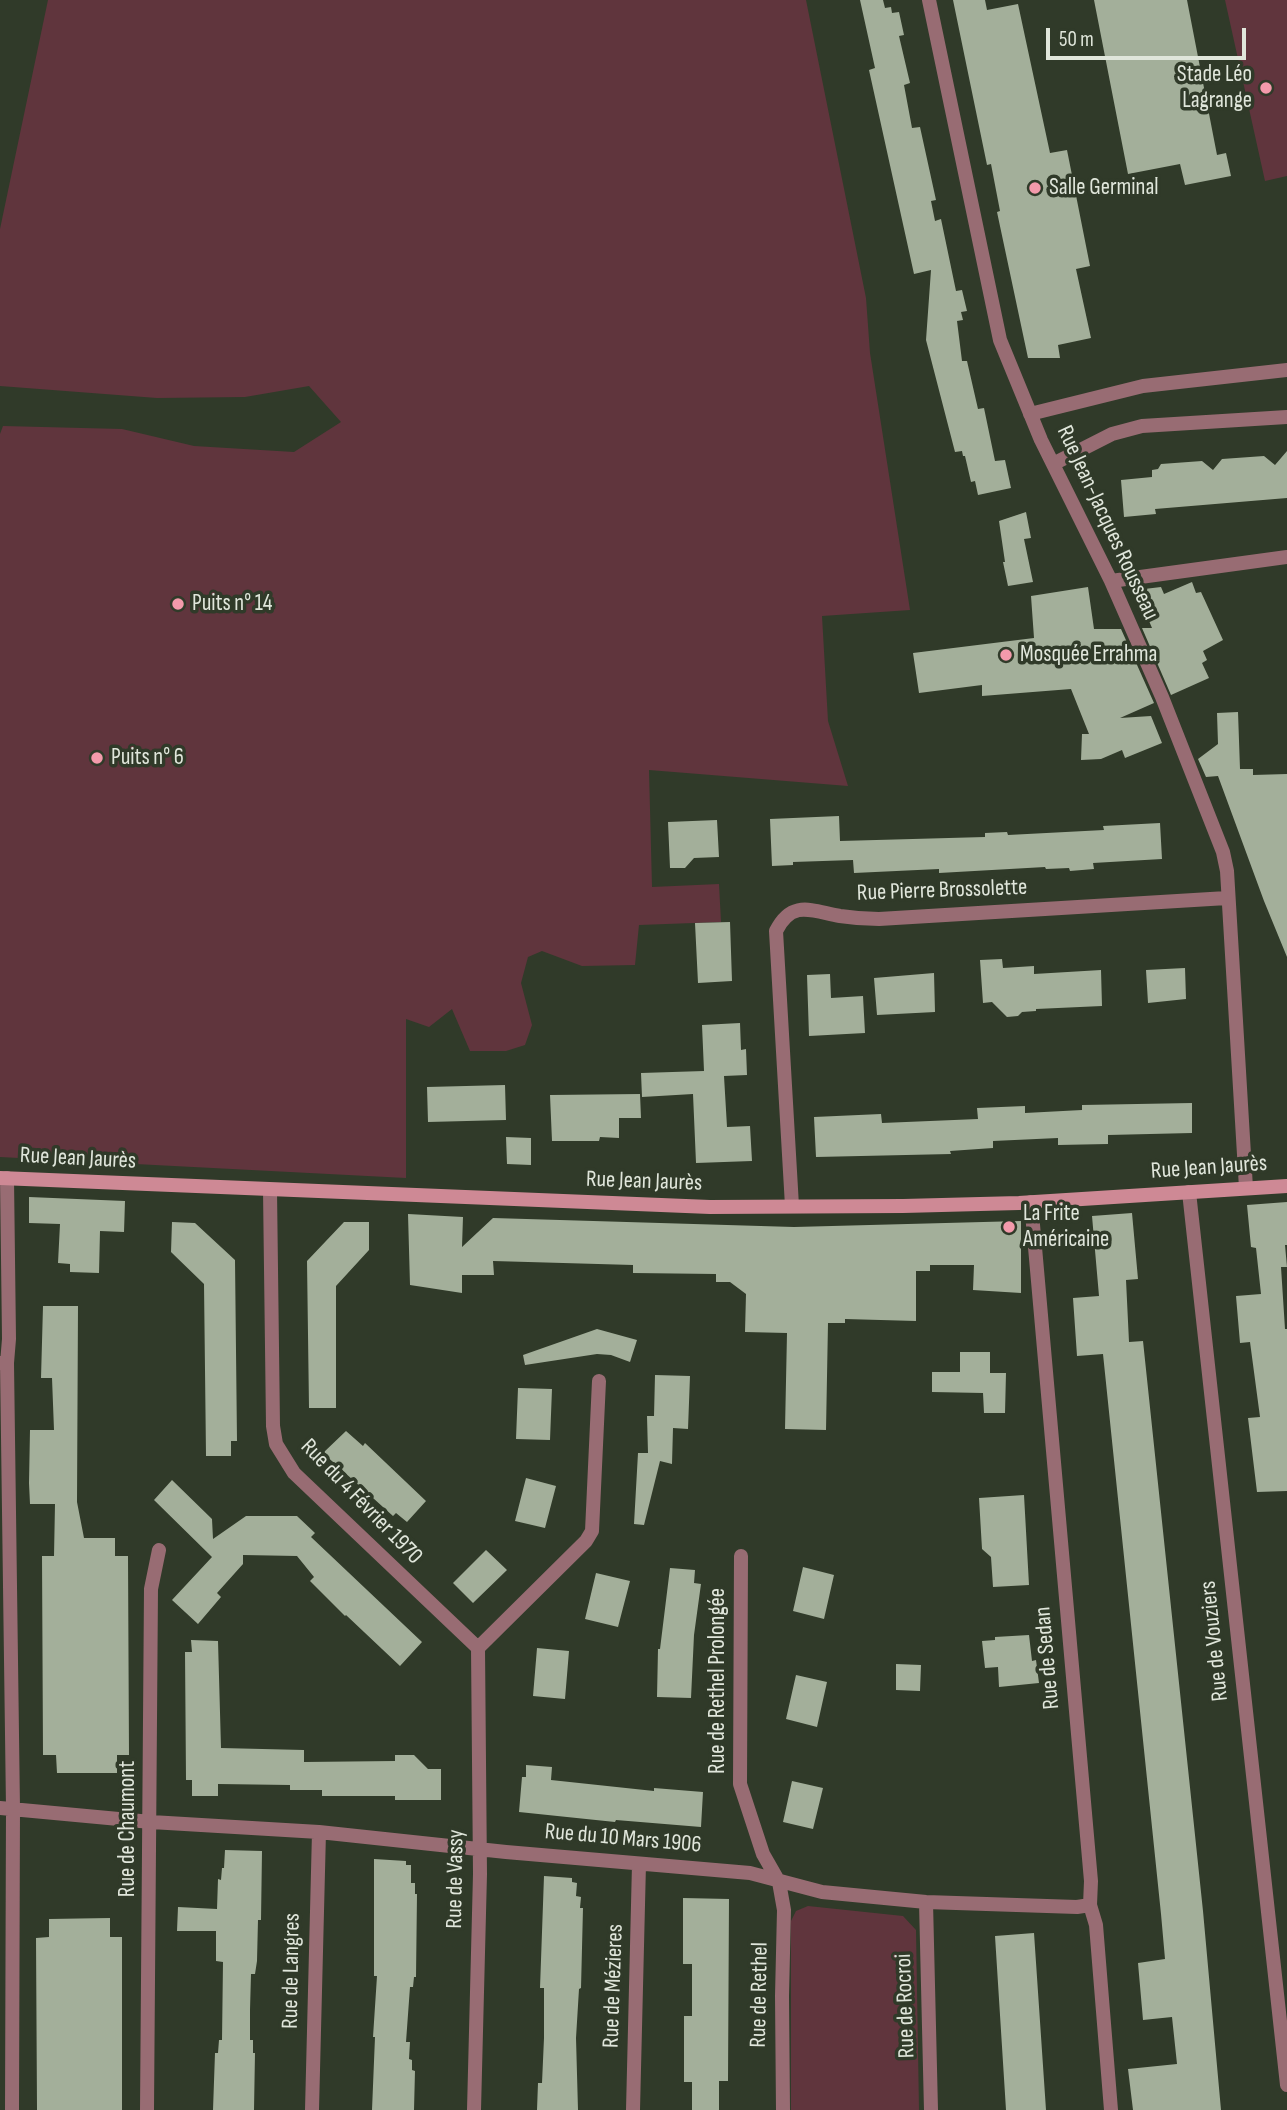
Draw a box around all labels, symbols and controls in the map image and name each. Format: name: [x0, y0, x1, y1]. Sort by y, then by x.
scale bar: [1049, 14, 1248, 58]
text: 50 m: [1059, 27, 1094, 52]
place label: Stade Léo Lagrange: [1177, 61, 1252, 115]
marker: Stade Léo Lagrange: [1258, 80, 1274, 96]
place label: Salle Germinal: [1049, 174, 1159, 202]
marker: Salle Germinal: [1027, 180, 1043, 196]
street label: Rue Jean-Jacques Rousseau: [1050, 421, 1164, 625]
place label: Puits n° 14: [192, 590, 272, 618]
marker: Puits n° 14: [170, 596, 186, 612]
place label: Mosquée Errahma: [1020, 641, 1157, 669]
marker: Mosquée Errahma: [998, 647, 1014, 663]
place label: Puits n° 6: [111, 744, 184, 772]
marker: Puits n° 6: [89, 750, 105, 766]
street label: Rue Pierre Brossolette: [856, 874, 1028, 908]
street label: Rue Jean Jaurès: [19, 1142, 137, 1176]
street label: Rue Jean Jaurès: [1150, 1150, 1268, 1186]
street label: Rue Jean Jaurès: [585, 1166, 703, 1198]
place label: La Frite Américaine: [1023, 1200, 1109, 1254]
marker: La Frite Américaine: [1001, 1219, 1017, 1235]
street label: Rue du 4 Février 1970: [294, 1434, 428, 1570]
street label: Rue de Vouziers: [1195, 1580, 1235, 1702]
street label: Rue de Rethel Prolongée: [704, 1588, 732, 1774]
street label: Rue de Sedan: [1030, 1605, 1066, 1711]
street label: Rue de Chaumont: [114, 1761, 142, 1897]
street label: Rue du 10 Mars 1906: [543, 1818, 703, 1860]
street label: Rue de Vassy: [441, 1829, 471, 1929]
street label: Rue de Langres: [277, 1913, 307, 2029]
street label: Rue de Mézieres: [598, 1924, 630, 2048]
street label: Rue de Rethel: [745, 1942, 775, 2048]
street label: Rue de Rocroi: [890, 1953, 922, 2059]

